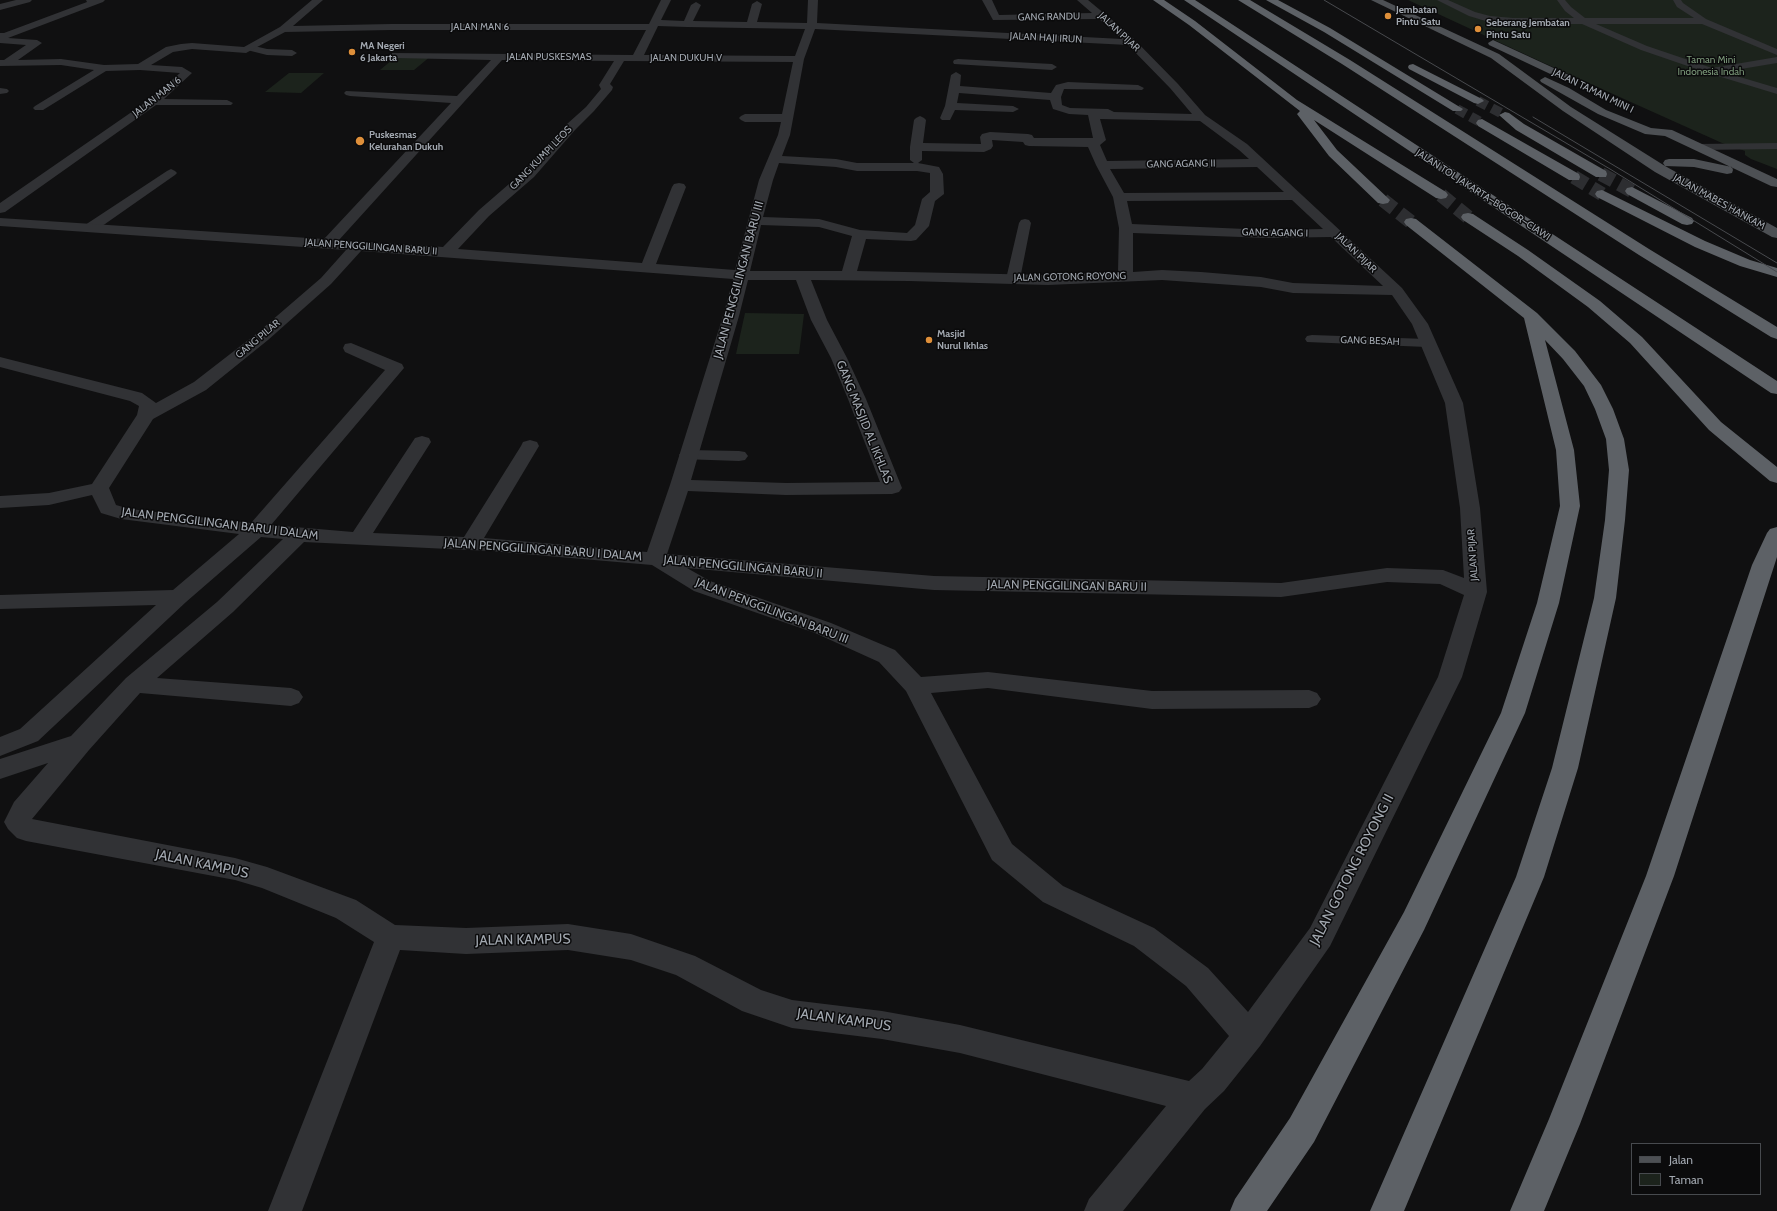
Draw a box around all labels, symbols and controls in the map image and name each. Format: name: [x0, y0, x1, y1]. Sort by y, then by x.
place label: Jembatan Pintu Satu: [1396, 4, 1441, 28]
street label: GANG RANDU: [1018, 10, 1080, 24]
street label: JALAN PIJAR: [1096, 10, 1142, 54]
marker: Jembatan Pintu Satu: [1383, 11, 1393, 21]
place label: Seberang Jembatan Pintu Satu: [1486, 17, 1570, 40]
street label: JALAN MAN 6: [451, 21, 509, 33]
marker: Seberang Jembatan Pintu Satu: [1473, 24, 1483, 34]
street label: JALAN HAJI IRUN: [1009, 30, 1083, 46]
place label: MA Negeri 6 Jakarta: [360, 40, 405, 64]
marker: MA Negeri 6 Jakarta: [347, 47, 357, 57]
street label: JALAN PUSKESMAS: [506, 51, 592, 63]
street label: JALAN DUKUH V: [650, 52, 722, 64]
park label: Taman Mini Indonesia Indah: [1678, 54, 1744, 78]
street label: JALAN TAMAN MINI I: [1551, 66, 1635, 116]
street label: JALAN MAN 6: [130, 74, 184, 120]
street label: GANG KUMPI LEOS: [507, 124, 575, 192]
place label: Puskesmas Kelurahan Dukuh: [369, 129, 443, 152]
marker: Puskesmas Kelurahan Dukuh: [354, 135, 366, 147]
street label: JALAN TOL JAKARTA–BOGOR–CIAWI: [1413, 147, 1553, 243]
street label: GANG AGANG II: [1146, 157, 1216, 171]
street label: JALAN MABES HANKAM: [1671, 172, 1767, 232]
street label: JALAN PENGGILINGAN BARU III: [711, 200, 767, 360]
street label: GANG AGANG I: [1242, 226, 1308, 240]
street label: JALAN PIJAR: [1333, 231, 1379, 275]
street label: JALAN PENGGILINGAN BARU II: [304, 236, 438, 258]
street label: JALAN GOTONG ROYONG: [1014, 270, 1126, 284]
street label: GANG PILAR: [233, 317, 283, 361]
place label: Masjid Nurul Ikhlas: [937, 328, 988, 352]
street label: GANG BESAH: [1340, 334, 1400, 348]
marker: Masjid Nurul Ikhlas: [924, 335, 934, 345]
street label: GANG MASJID AL IKHLAS: [833, 358, 895, 486]
street label: JALAN PENGGILINGAN BARU I DALAM: [121, 505, 319, 543]
street label: JALAN PIJAR: [1465, 529, 1481, 581]
street label: JALAN PENGGILINGAN BARU I DALAM: [444, 536, 642, 564]
street label: JALAN PENGGILINGAN BARU II: [663, 553, 823, 581]
street label: JALAN PENGGILINGAN BARU III: [694, 575, 850, 647]
street label: JALAN PENGGILINGAN BARU II: [987, 577, 1147, 595]
street label: JALAN GOTONG ROYONG II: [1306, 791, 1398, 949]
street label: JALAN KAMPUS: [154, 846, 250, 882]
street label: JALAN KAMPUS: [475, 931, 571, 949]
street label: JALAN KAMPUS: [796, 1005, 892, 1035]
legend: [1631, 1143, 1761, 1195]
text: Jalan: [1669, 1152, 1693, 1167]
text: Taman: [1669, 1172, 1703, 1187]

